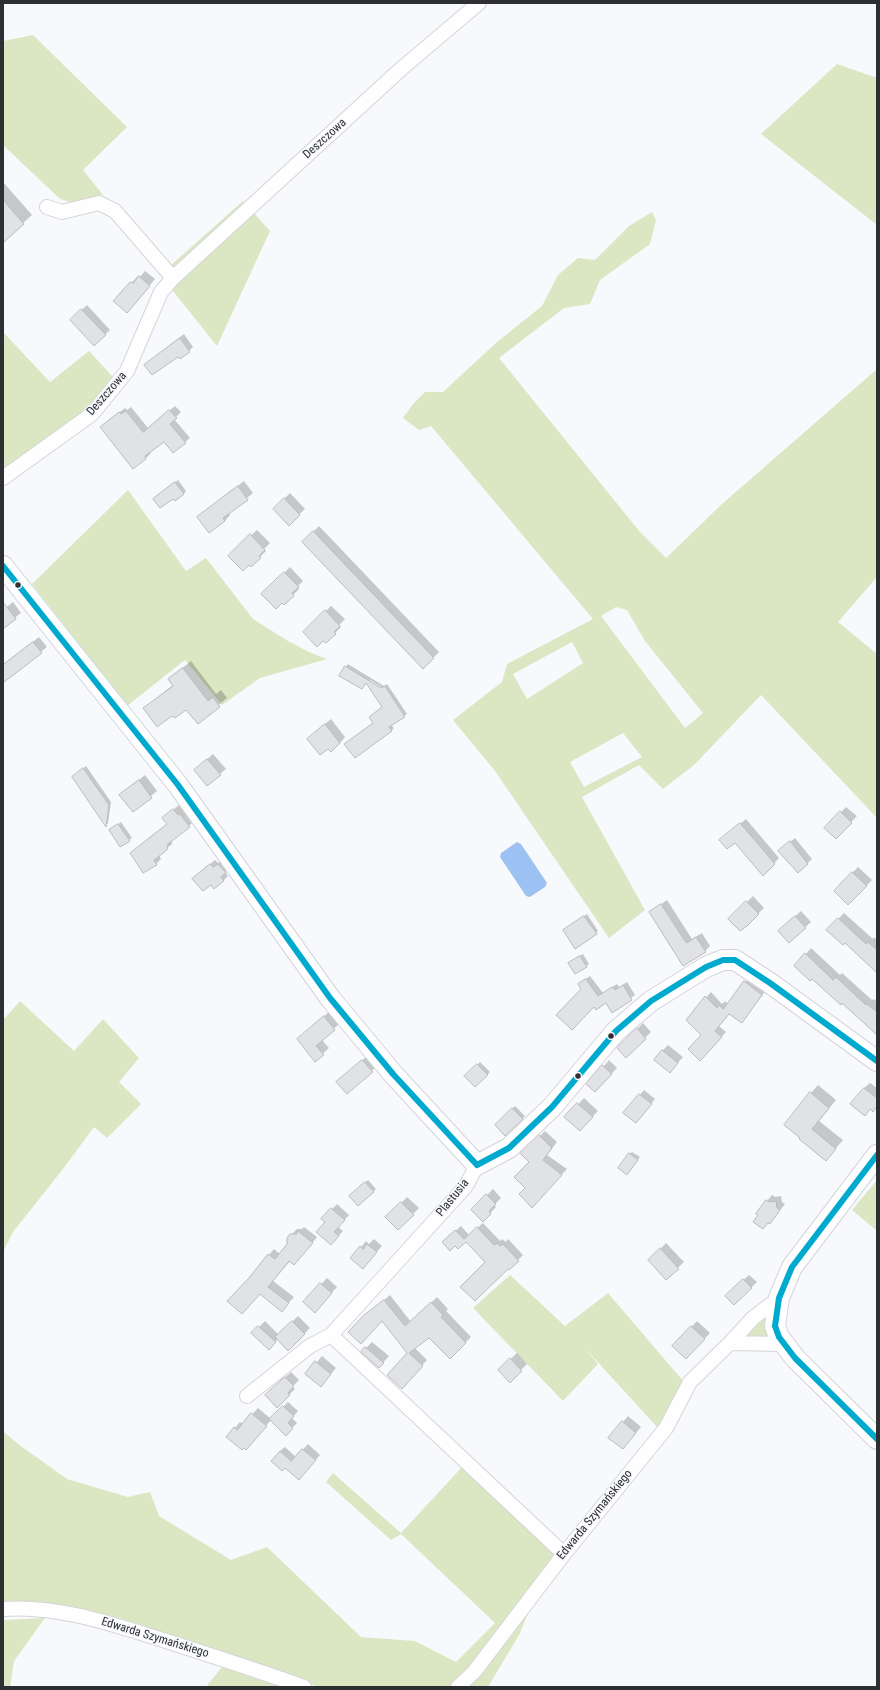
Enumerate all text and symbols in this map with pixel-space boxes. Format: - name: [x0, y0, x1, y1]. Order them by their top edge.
- street label: Deszczowa: [300, 116, 350, 162]
- street label: Deszczowa: [84, 369, 130, 419]
- unlabelled marker: [13, 580, 23, 590]
- unlabelled marker: [606, 1031, 616, 1041]
- unlabelled marker: [573, 1071, 583, 1081]
- street label: Plastusia: [434, 1176, 472, 1220]
- street label: Edwarda Szymańskiego: [554, 1467, 636, 1563]
- street label: Edwarda Szymańskiego: [100, 1615, 210, 1661]

